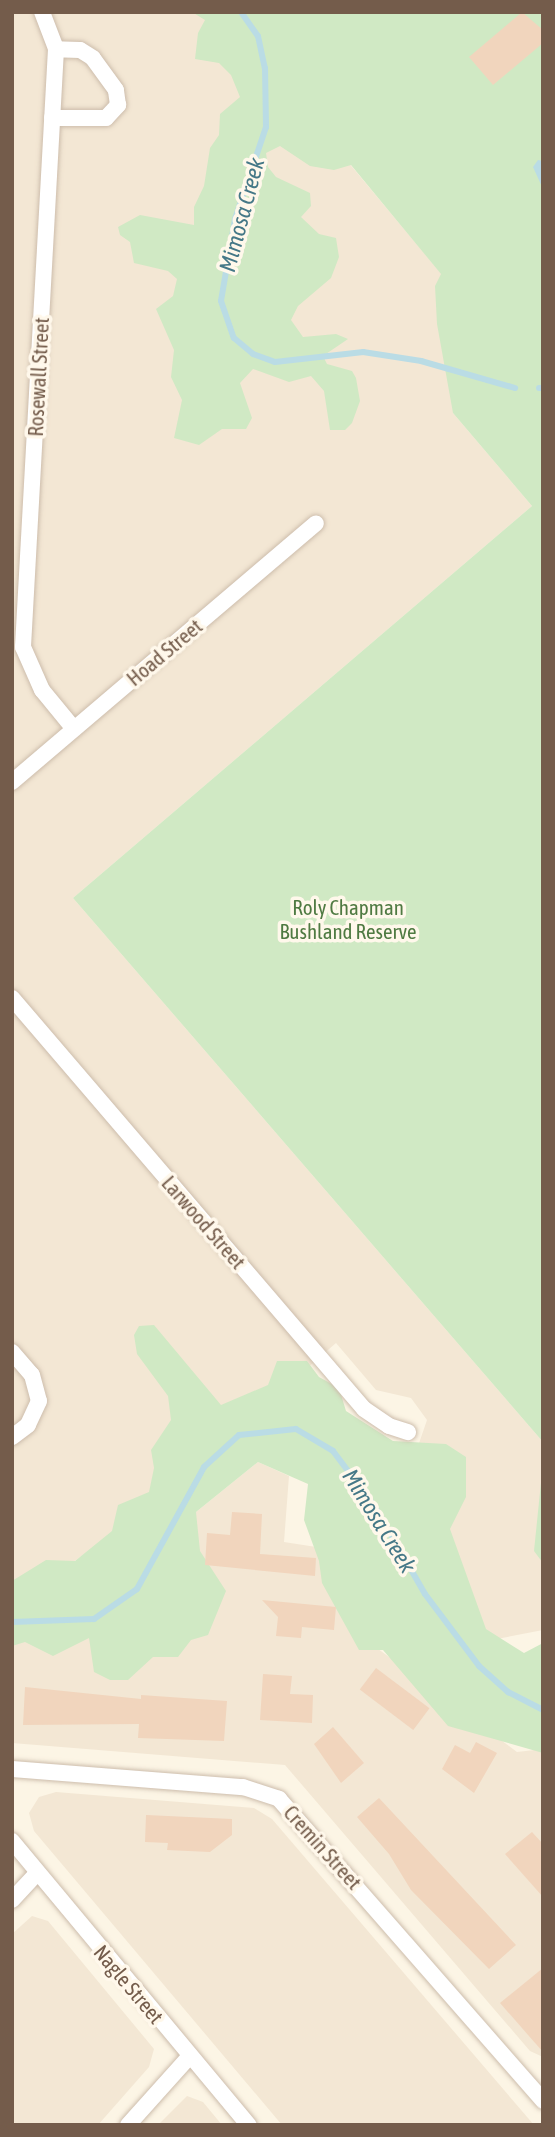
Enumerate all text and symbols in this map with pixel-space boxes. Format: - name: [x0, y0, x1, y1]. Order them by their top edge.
- water label: Mimosa Creek: [214, 155, 270, 275]
- street label: Rosewall Street: [22, 317, 54, 437]
- street label: Hoad Street: [121, 613, 207, 691]
- park label: Roly Chapman Bushland Reserve: [279, 894, 417, 944]
- street label: Larwood Street: [157, 1170, 251, 1274]
- water label: Mimosa Creek: [336, 1464, 422, 1578]
- street label: Cremin Street: [279, 1800, 367, 1894]
- street label: Nagle Street: [89, 1940, 169, 2028]

